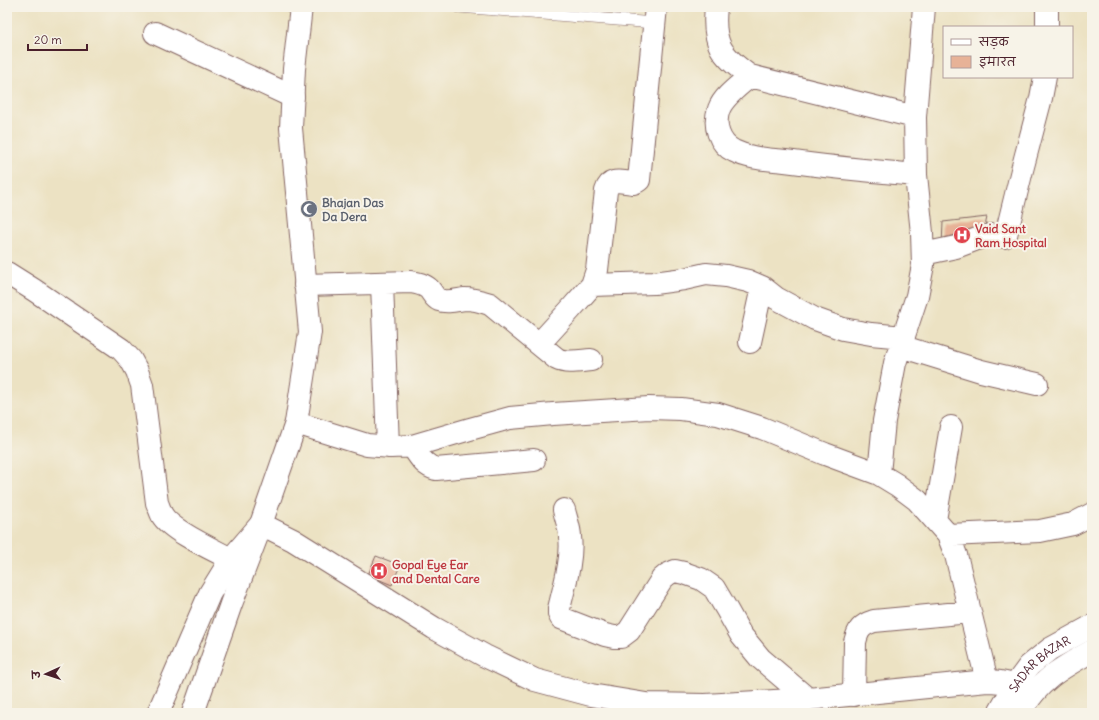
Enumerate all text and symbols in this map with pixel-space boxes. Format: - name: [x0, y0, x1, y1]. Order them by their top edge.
- scale bar: [28, 26, 87, 52]
- legend: [943, 26, 1073, 78]
- text: 20 m: [34, 32, 62, 47]
- text: सड़क: [978, 34, 1010, 50]
- text: इमारत: [979, 54, 1017, 69]
- place label: Bhajan Das Da Dera: [322, 195, 384, 224]
- mosque icon: Bhajan Das Da Dera: [299, 199, 319, 219]
- place label: Vaid Sant Ram Hospital: [975, 221, 1047, 251]
- hospital icon: Vaid Sant Ram Hospital: [952, 225, 972, 245]
- place label: Gopal Eye Ear and Dental Care: [392, 557, 480, 586]
- hospital icon: Gopal Eye Ear and Dental Care: [369, 561, 389, 581]
- street label: SADAR BAZAR: [1005, 632, 1073, 695]
- north arrow: [26, 654, 66, 694]
- text: उ: [29, 669, 43, 680]

